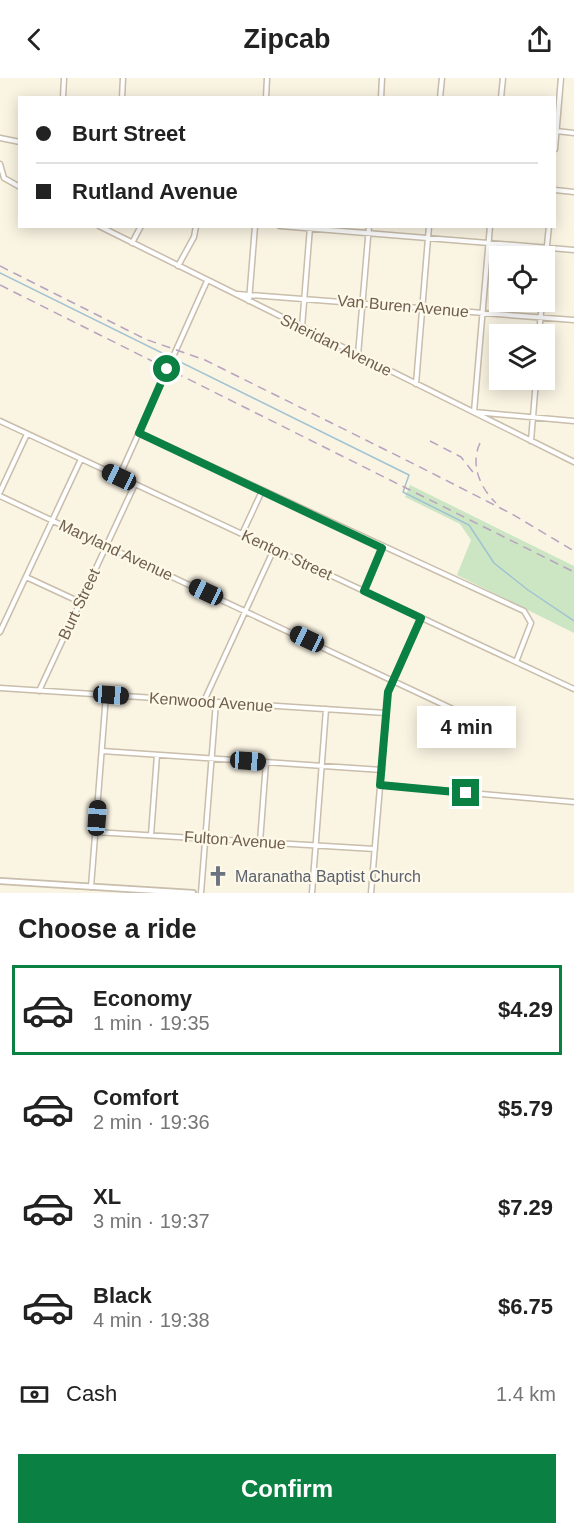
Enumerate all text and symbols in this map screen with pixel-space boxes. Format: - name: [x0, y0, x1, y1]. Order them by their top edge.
- icon: back: [18, 23, 51, 56]
- icon: share: [523, 23, 556, 56]
- text: Zipcab: [243, 24, 331, 54]
- text: Burt Street: [72, 121, 186, 146]
- text: Rutland Avenue: [72, 179, 238, 204]
- map controls: [489, 246, 555, 390]
- button: locate: [489, 246, 555, 312]
- street label: Van Buren Avenue: [337, 292, 470, 320]
- street label: Sheridan Avenue: [278, 311, 394, 379]
- button: layers: [489, 324, 555, 390]
- route start: [153, 355, 180, 382]
- car: [99, 461, 139, 493]
- street label: Maryland Avenue: [57, 516, 176, 584]
- street label: Kenton Street: [239, 527, 335, 584]
- street label: Burt Street: [55, 565, 103, 642]
- car: [186, 576, 226, 608]
- car: [287, 623, 327, 655]
- car: [92, 685, 130, 705]
- street label: Kenwood Avenue: [148, 689, 274, 715]
- callout: 4 min: [416, 706, 516, 748]
- text: 4 min: [440, 716, 493, 738]
- car: [229, 751, 267, 771]
- route end: [452, 779, 479, 806]
- car: [87, 799, 107, 837]
- street label: Fulton Avenue: [184, 828, 287, 852]
- church icon: Maranatha Baptist Church: [206, 864, 230, 888]
- place label: Maranatha Baptist Church: [235, 868, 421, 885]
- text: Choose a ride: [18, 914, 197, 944]
- icon: car: [21, 983, 75, 1037]
- text: Economy: [93, 986, 192, 1011]
- text: $4.29: [498, 997, 553, 1022]
- text: 1 min · 19:35: [93, 1012, 210, 1034]
- icon: car: [21, 1082, 75, 1136]
- text: Comfort: [93, 1085, 179, 1110]
- text: $5.79: [498, 1096, 553, 1121]
- text: 2 min · 19:36: [93, 1111, 210, 1133]
- icon: car: [21, 1181, 75, 1235]
- text: XL: [93, 1184, 121, 1209]
- text: $7.29: [498, 1195, 553, 1220]
- text: 3 min · 19:37: [93, 1210, 210, 1232]
- icon: car: [21, 1280, 75, 1334]
- text: Black: [93, 1283, 152, 1308]
- text: $6.75: [498, 1294, 553, 1319]
- text: 4 min · 19:38: [93, 1309, 210, 1331]
- icon: cash: [18, 1378, 51, 1411]
- text: Cash: [66, 1381, 117, 1406]
- text: 1.4 km: [496, 1383, 556, 1405]
- button: Confirm: [18, 1454, 556, 1523]

